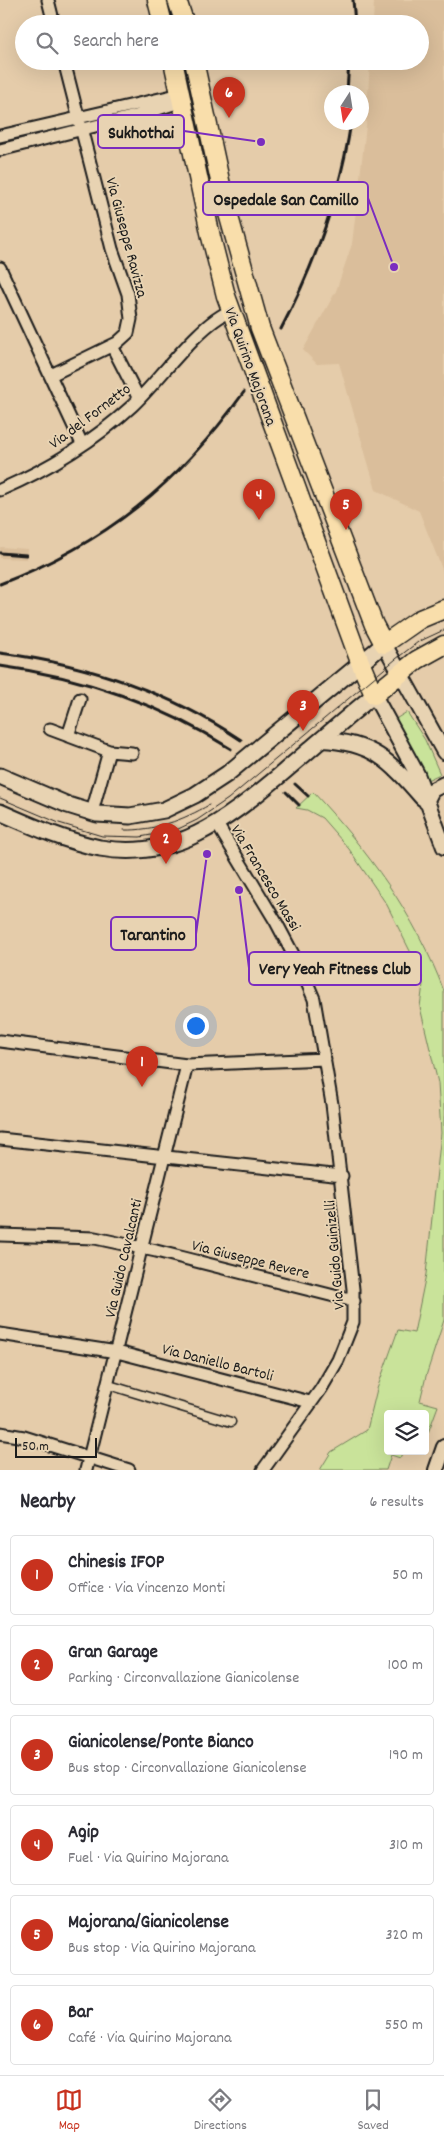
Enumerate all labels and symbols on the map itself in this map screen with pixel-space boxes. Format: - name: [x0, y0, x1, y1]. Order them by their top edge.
- pin: 6: [213, 77, 245, 118]
- north arrow: [324, 85, 369, 130]
- callout: Sukhothai: [98, 115, 184, 148]
- text: Sukhothai: [108, 122, 175, 147]
- street label: Via Giuseppe Ravizza: [98, 175, 153, 301]
- callout: Ospedale San Camillo: [203, 182, 368, 215]
- text: Ospedale San Camillo: [213, 189, 359, 214]
- street label: Via Quirino Majorana: [218, 304, 282, 430]
- street label: Via del Fornetto: [45, 379, 136, 455]
- pin: 4: [243, 479, 275, 520]
- pin: 5: [330, 489, 362, 530]
- pin: 3: [287, 690, 319, 731]
- street label: Via Francesco Massi: [224, 821, 306, 936]
- pin: 2: [150, 823, 182, 864]
- callout: Tarantino: [111, 917, 196, 950]
- text: Tarantino: [120, 924, 186, 949]
- callout: Very Yeah Fitness Club: [249, 952, 421, 985]
- text: Very Yeah Fitness Club: [259, 958, 411, 983]
- your location: [183, 1013, 209, 1039]
- pin: 1: [126, 1046, 158, 1087]
- street label: Via Guido Cavalcanti: [100, 1197, 149, 1320]
- street label: Via Guido Guinizelli: [319, 1199, 352, 1311]
- street label: Via Giuseppe Revere: [189, 1235, 312, 1286]
- street label: Via Daniello Bartoli: [159, 1338, 276, 1388]
- scale bar: [15, 1435, 98, 1458]

